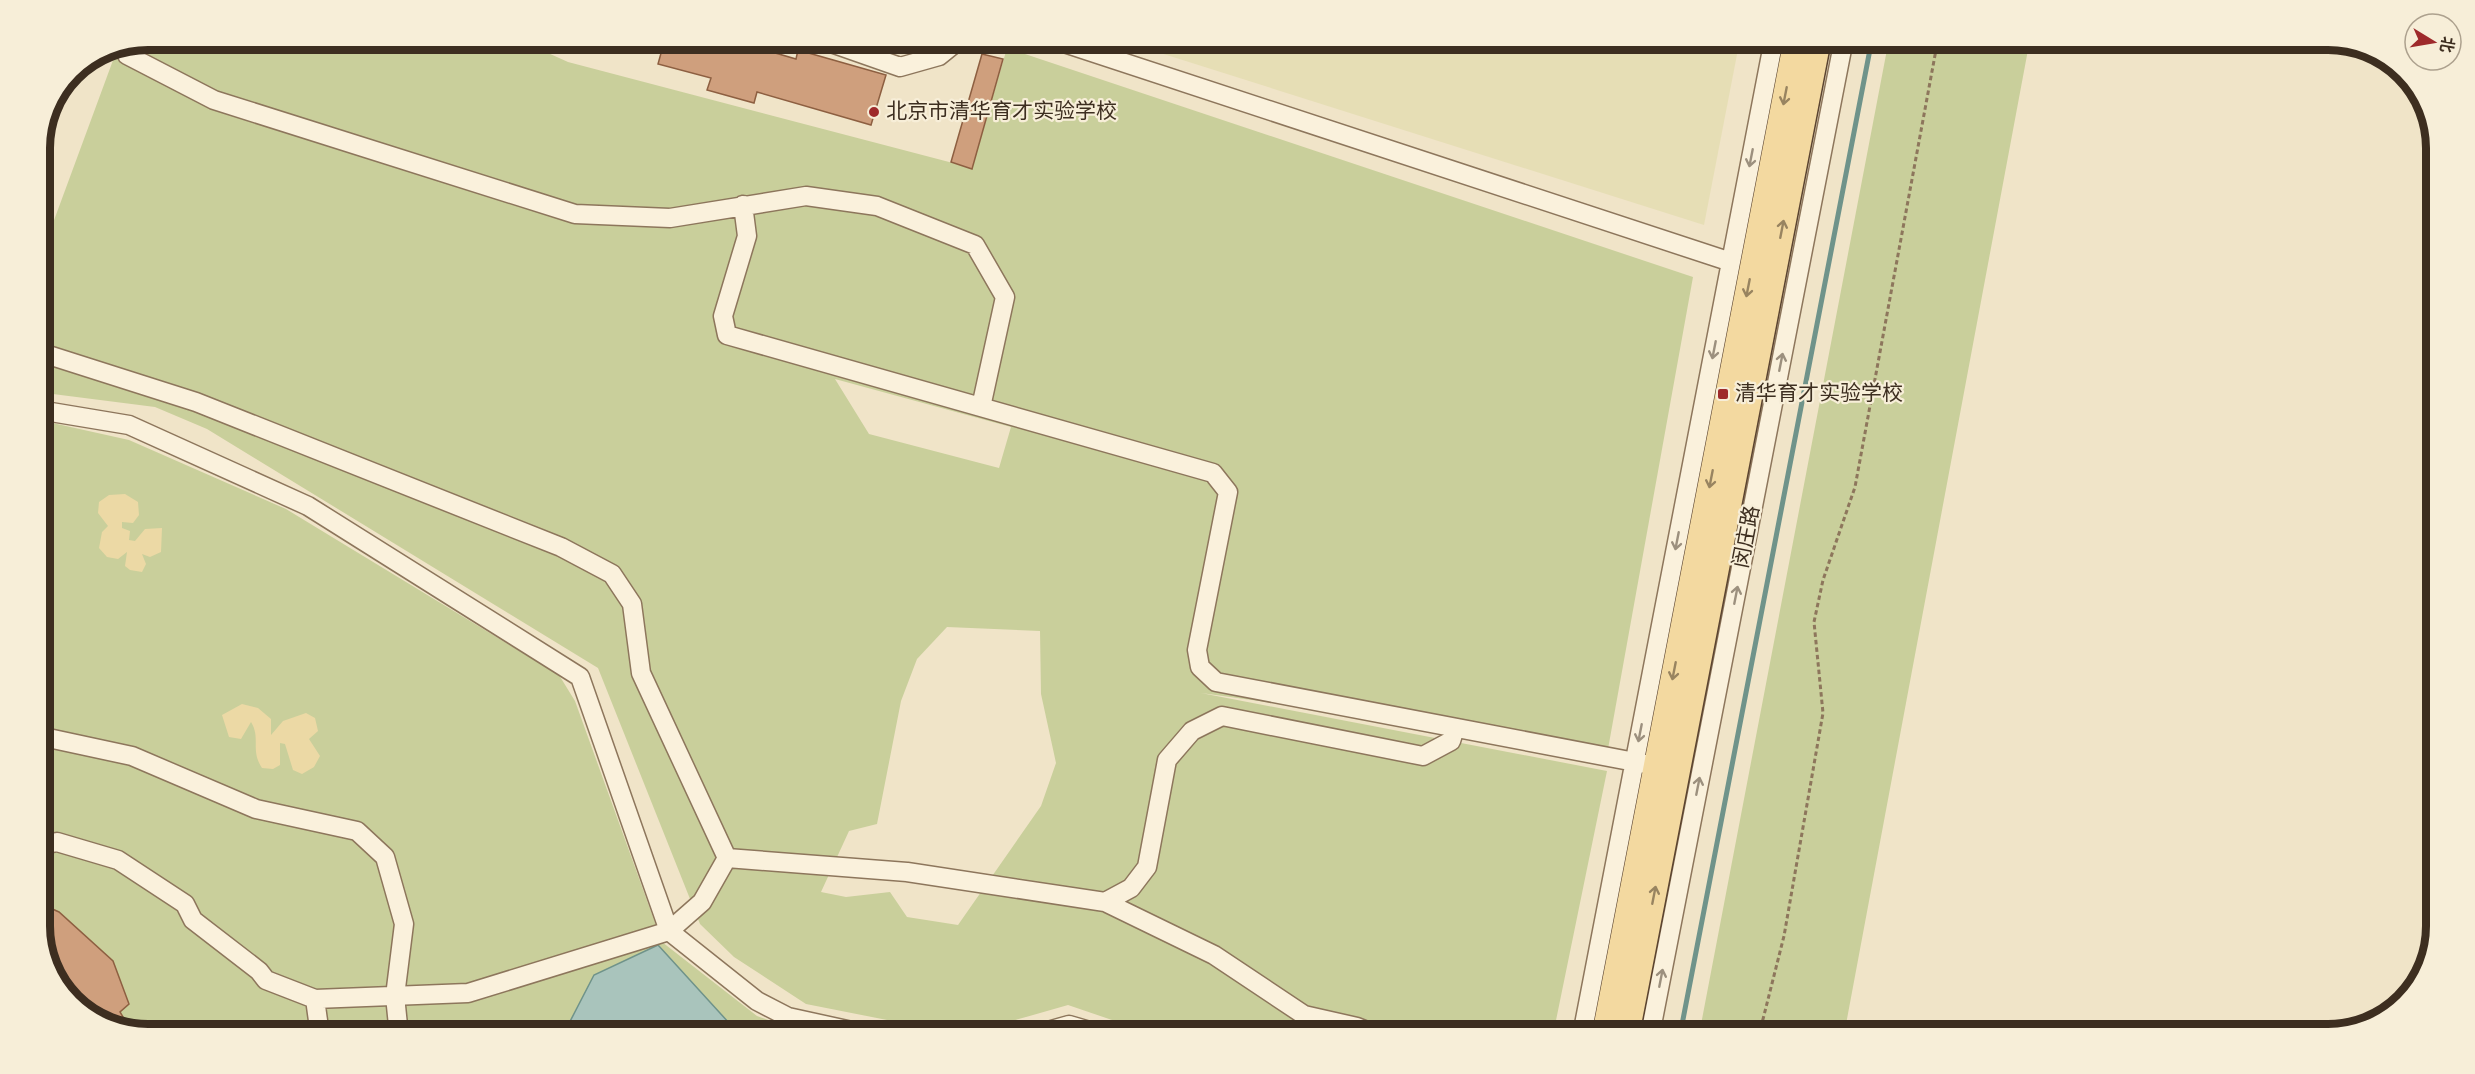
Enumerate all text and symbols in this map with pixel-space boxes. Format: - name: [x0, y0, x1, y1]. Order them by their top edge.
- north arrow: [2403, 12, 2463, 72]
- text: 北: [2433, 35, 2460, 55]
- one-way arrow: [1779, 86, 1790, 106]
- place label: 北京市清华育才实验学校: [886, 96, 1117, 128]
- marker: 北京市清华育才实验学校: [867, 105, 881, 119]
- one-way arrow: [1745, 148, 1756, 168]
- one-way arrow: [1777, 220, 1788, 240]
- one-way arrow: [1742, 278, 1753, 297]
- one-way arrow: [1708, 339, 1719, 359]
- one-way arrow: [1776, 353, 1787, 372]
- place label: 清华育才实验学校: [1735, 378, 1903, 410]
- marker: 清华育才实验学校: [1716, 387, 1730, 401]
- one-way arrow: [1705, 469, 1716, 489]
- street label: 闵庄路: [1725, 503, 1769, 571]
- one-way arrow: [1671, 531, 1682, 551]
- one-way arrow: [1731, 585, 1742, 605]
- one-way arrow: [1668, 660, 1679, 680]
- one-way arrow: [1634, 722, 1645, 742]
- one-way arrow: [1693, 777, 1704, 796]
- one-way arrow: [1649, 886, 1660, 905]
- one-way arrow: [1656, 968, 1667, 988]

